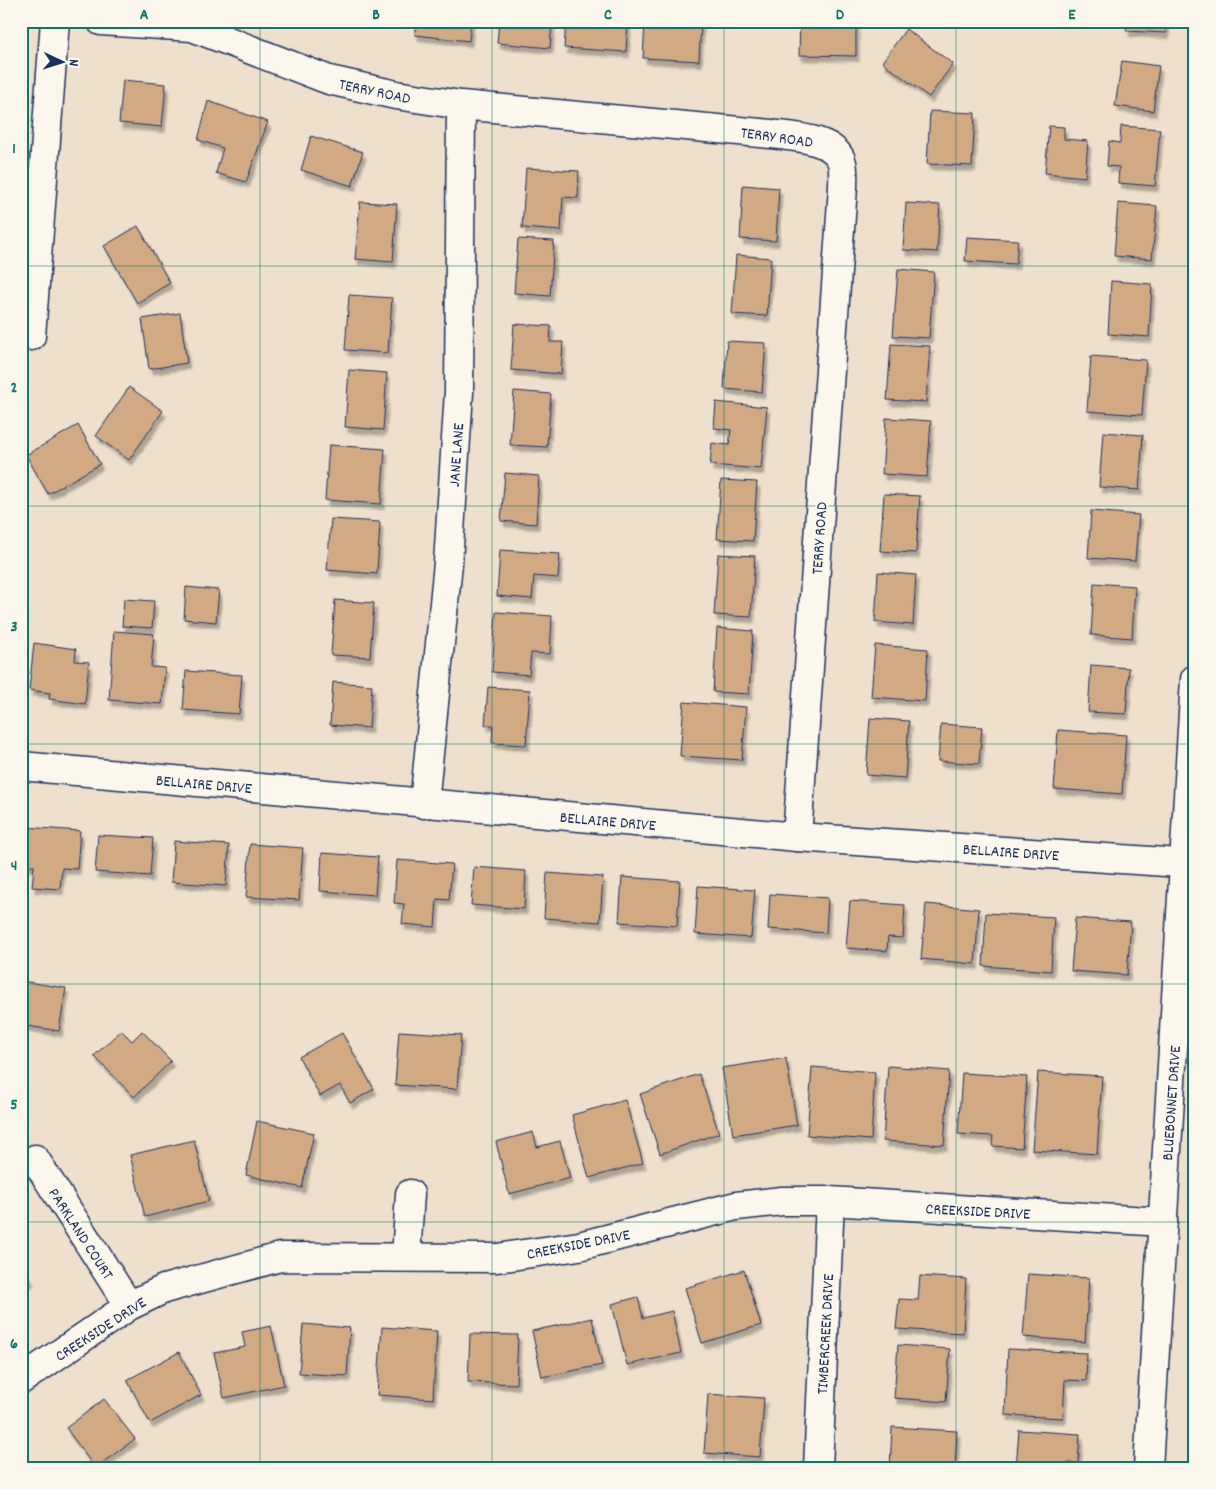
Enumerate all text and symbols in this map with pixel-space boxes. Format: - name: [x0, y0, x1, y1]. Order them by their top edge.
- text: A: [140, 4, 149, 27]
- text: B: [372, 4, 380, 27]
- text: C: [604, 4, 612, 27]
- text: D: [836, 4, 845, 27]
- text: E: [1068, 4, 1076, 27]
- north arrow: [38, 38, 88, 88]
- text: N: [63, 59, 83, 67]
- street label: TERRY ROAD: [337, 74, 412, 111]
- street label: TERRY ROAD: [739, 122, 814, 155]
- text: 1: [12, 138, 16, 161]
- text: 2: [11, 377, 18, 400]
- street label: JANE LANE: [444, 422, 471, 488]
- street label: TERRY ROAD: [806, 501, 835, 575]
- text: 3: [10, 616, 18, 639]
- street label: BELLAIRE DRIVE: [155, 770, 253, 801]
- street label: BELLAIRE DRIVE: [559, 807, 657, 838]
- street label: BELLAIRE DRIVE: [962, 839, 1060, 868]
- text: 4: [11, 855, 17, 878]
- street label: BLUEBONNET DRIVE: [1157, 1044, 1188, 1161]
- text: 5: [10, 1094, 18, 1117]
- street label: PARKLAND COURT: [42, 1184, 119, 1285]
- street label: CREEKSIDE DRIVE: [925, 1198, 1032, 1227]
- street label: CREEKSIDE DRIVE: [525, 1224, 633, 1267]
- street label: TIMBERCREEK DRIVE: [812, 1273, 841, 1395]
- street label: CREEKSIDE DRIVE: [51, 1292, 152, 1368]
- text: 6: [10, 1333, 18, 1356]

